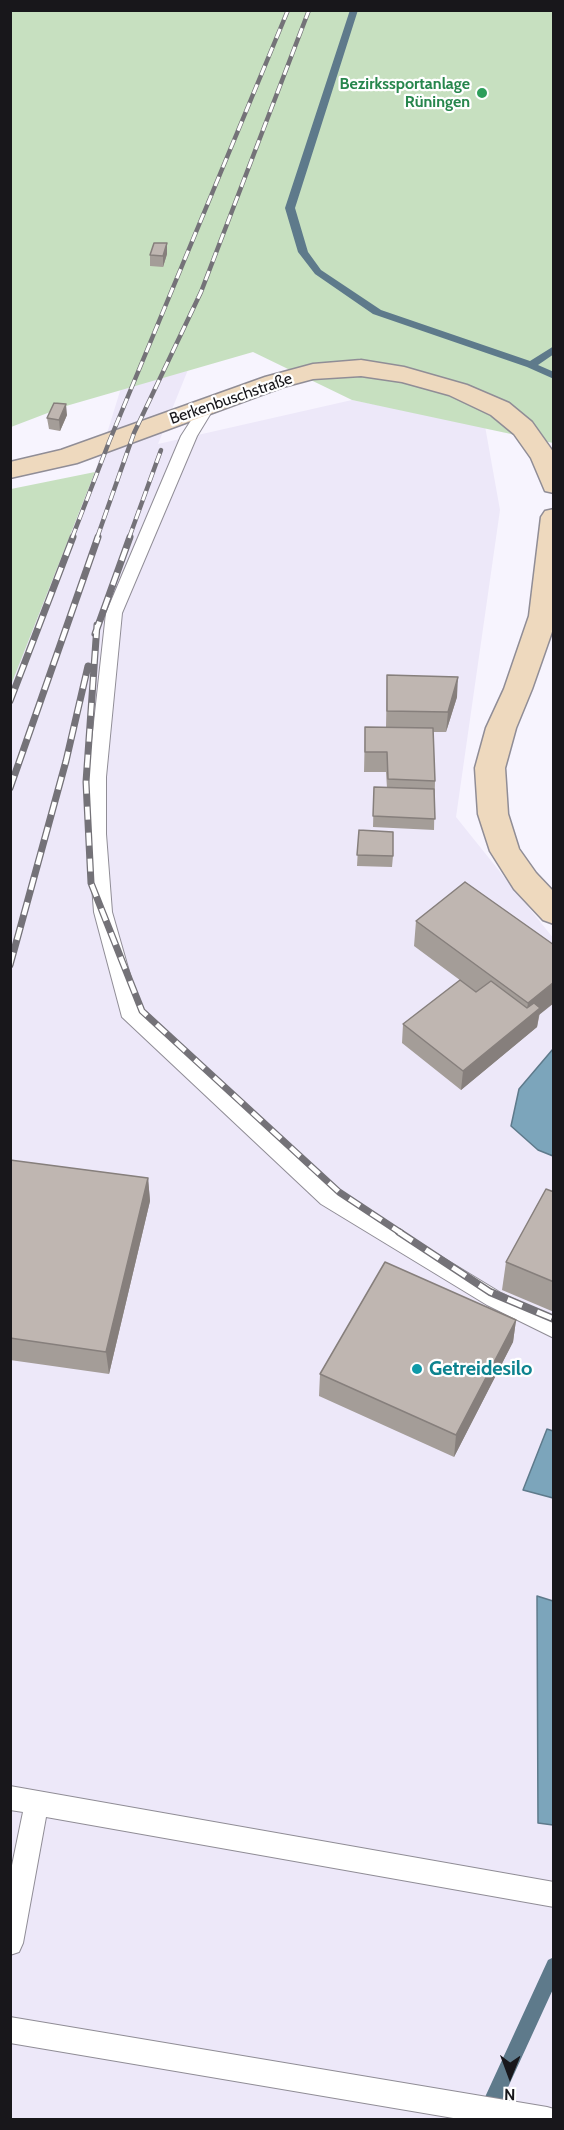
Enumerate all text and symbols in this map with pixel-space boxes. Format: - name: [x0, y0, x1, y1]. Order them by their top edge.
- place label: Bezirkssportanlage Rüningen: [340, 74, 470, 112]
- marker: Bezirkssportanlage Rüningen: [475, 86, 489, 100]
- street label: Berkenbuschstraße: [167, 369, 295, 429]
- place label: Getreidesilo: [429, 1357, 532, 1381]
- marker: Getreidesilo: [410, 1362, 424, 1376]
- north arrow: [480, 2046, 540, 2106]
- text: N: [504, 2085, 515, 2104]

